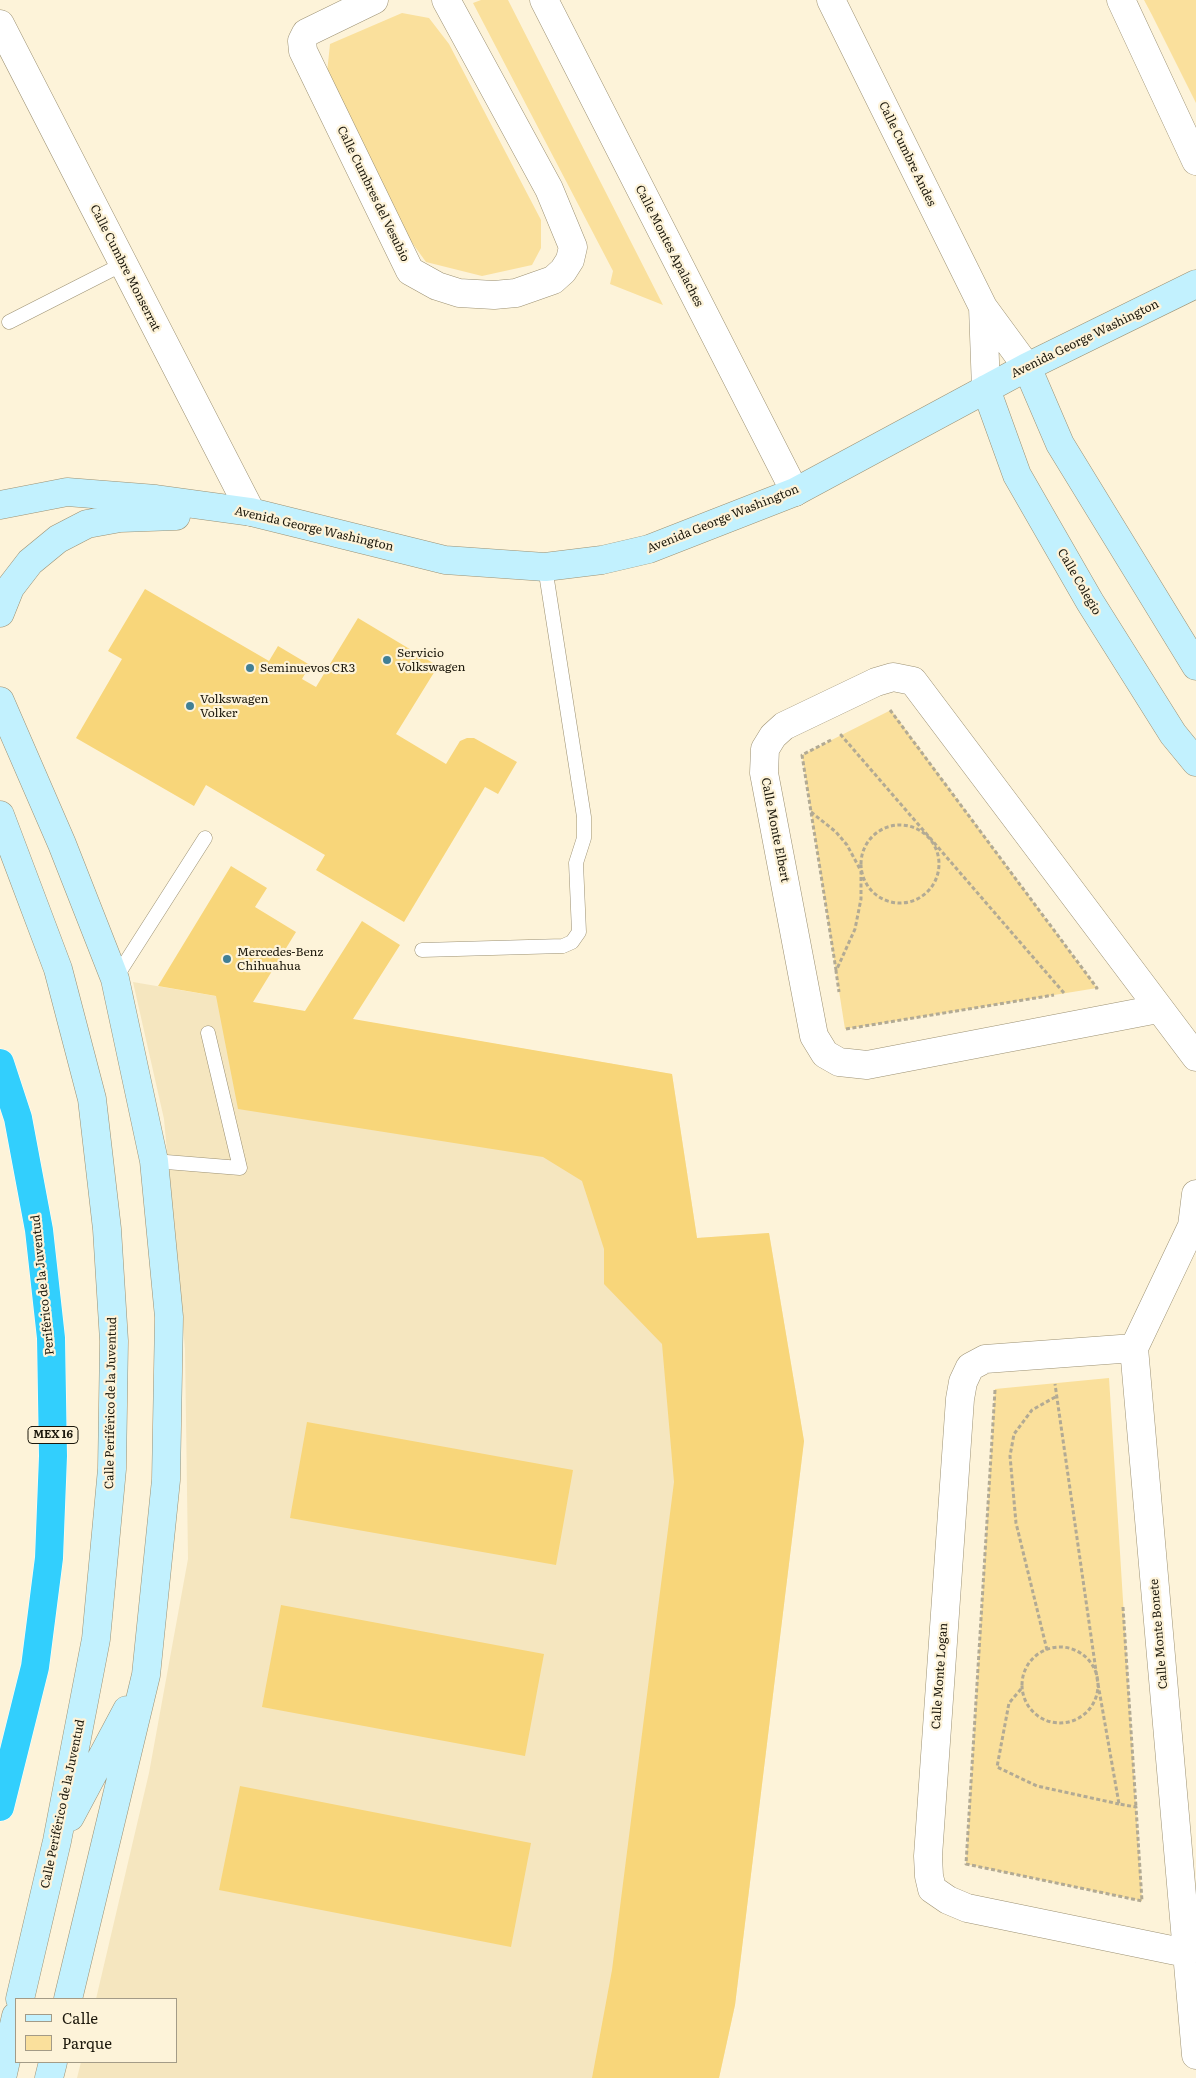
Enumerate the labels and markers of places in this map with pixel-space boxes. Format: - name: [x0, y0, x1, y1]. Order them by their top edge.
- place label: Servicio Volkswagen: [397, 646, 465, 674]
- marker: Servicio Volkswagen: [381, 654, 393, 666]
- place label: Seminuevos CR3: [260, 661, 355, 675]
- marker: Seminuevos CR3: [244, 662, 256, 674]
- place label: Volkswagen Volker: [200, 692, 268, 720]
- marker: Volkswagen Volker: [184, 700, 196, 712]
- place label: Mercedes-Benz Chihuahua: [237, 945, 323, 973]
- marker: Mercedes-Benz Chihuahua: [221, 953, 233, 965]

